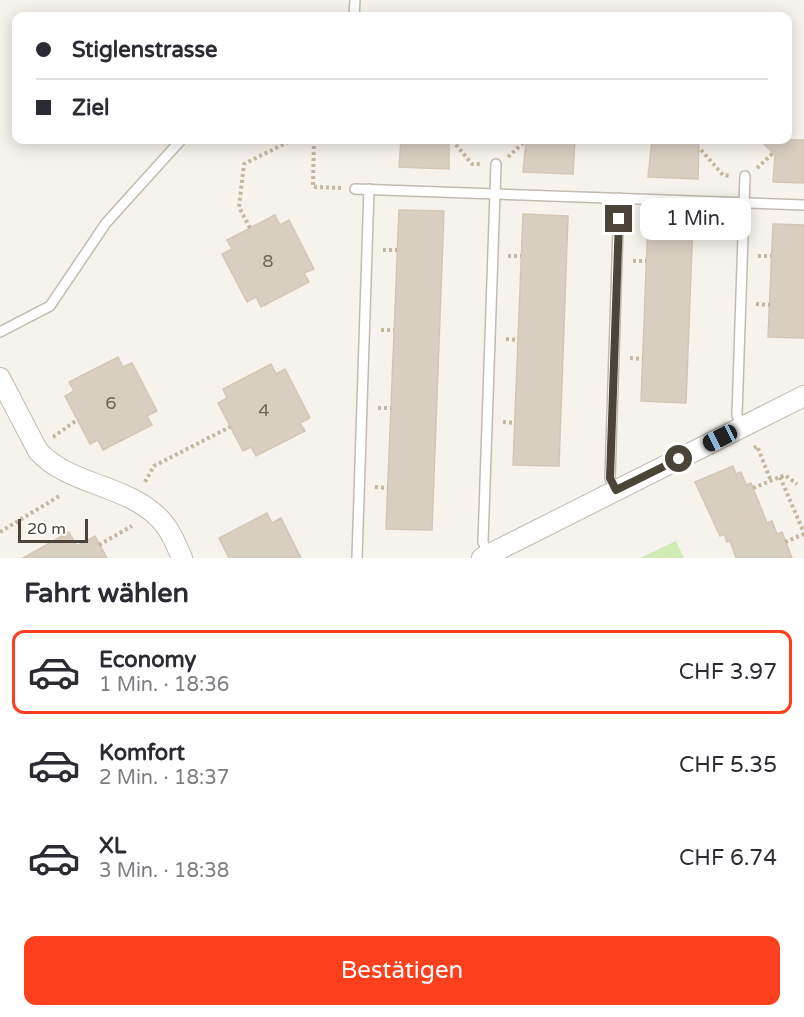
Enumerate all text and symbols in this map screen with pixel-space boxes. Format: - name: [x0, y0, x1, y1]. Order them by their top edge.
- text: Stiglenstrasse: [72, 37, 217, 63]
- text: Ziel: [72, 95, 109, 121]
- callout: 1 Min.: [640, 198, 751, 240]
- route end: [605, 205, 632, 232]
- text: 1 Min.: [666, 207, 725, 231]
- house number: 8: [262, 250, 274, 272]
- house number: 6: [105, 392, 117, 414]
- house number: 4: [258, 399, 270, 421]
- car: [700, 422, 740, 454]
- route start: [665, 445, 692, 472]
- scale bar: [18, 516, 88, 544]
- text: 20 m: [27, 519, 66, 539]
- text: Fahrt wählen: [24, 577, 189, 610]
- icon: car: [27, 645, 81, 699]
- text: Economy: [99, 647, 196, 673]
- text: CHF 3.97: [679, 659, 777, 685]
- text: 1 Min. · 18:36: [99, 673, 229, 697]
- icon: car: [27, 738, 81, 792]
- text: Komfort: [99, 740, 185, 766]
- text: CHF 5.35: [679, 752, 777, 778]
- text: 2 Min. · 18:37: [99, 766, 229, 790]
- icon: car: [27, 831, 81, 885]
- text: XL: [99, 833, 126, 859]
- text: CHF 6.74: [679, 845, 777, 871]
- text: 3 Min. · 18:38: [99, 859, 229, 883]
- button: Bestätigen: [24, 936, 780, 1005]

